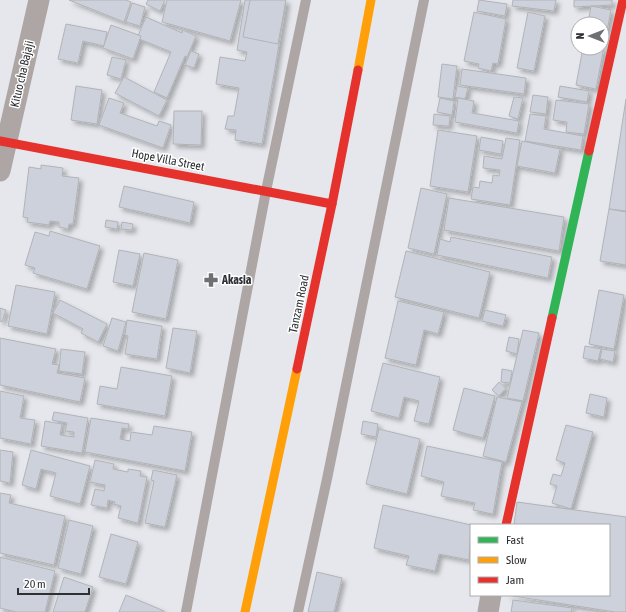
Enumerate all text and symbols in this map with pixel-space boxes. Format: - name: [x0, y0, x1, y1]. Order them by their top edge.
- north arrow: [570, 16, 610, 56]
- text: N: [574, 33, 586, 39]
- street label: Kituo cha Bajaji: [8, 39, 36, 109]
- street label: Hope Villa Street: [130, 146, 206, 174]
- pharmacy icon: Akasia: [203, 272, 219, 288]
- place label: Akasia: [221, 273, 252, 287]
- street label: Tanzam Road: [286, 274, 312, 334]
- legend: [470, 524, 610, 596]
- text: Fast: [506, 533, 524, 547]
- text: Slow: [506, 553, 527, 567]
- scale bar: [18, 570, 89, 596]
- text: Jam: [506, 573, 524, 587]
- text: 20 m: [24, 577, 46, 591]

